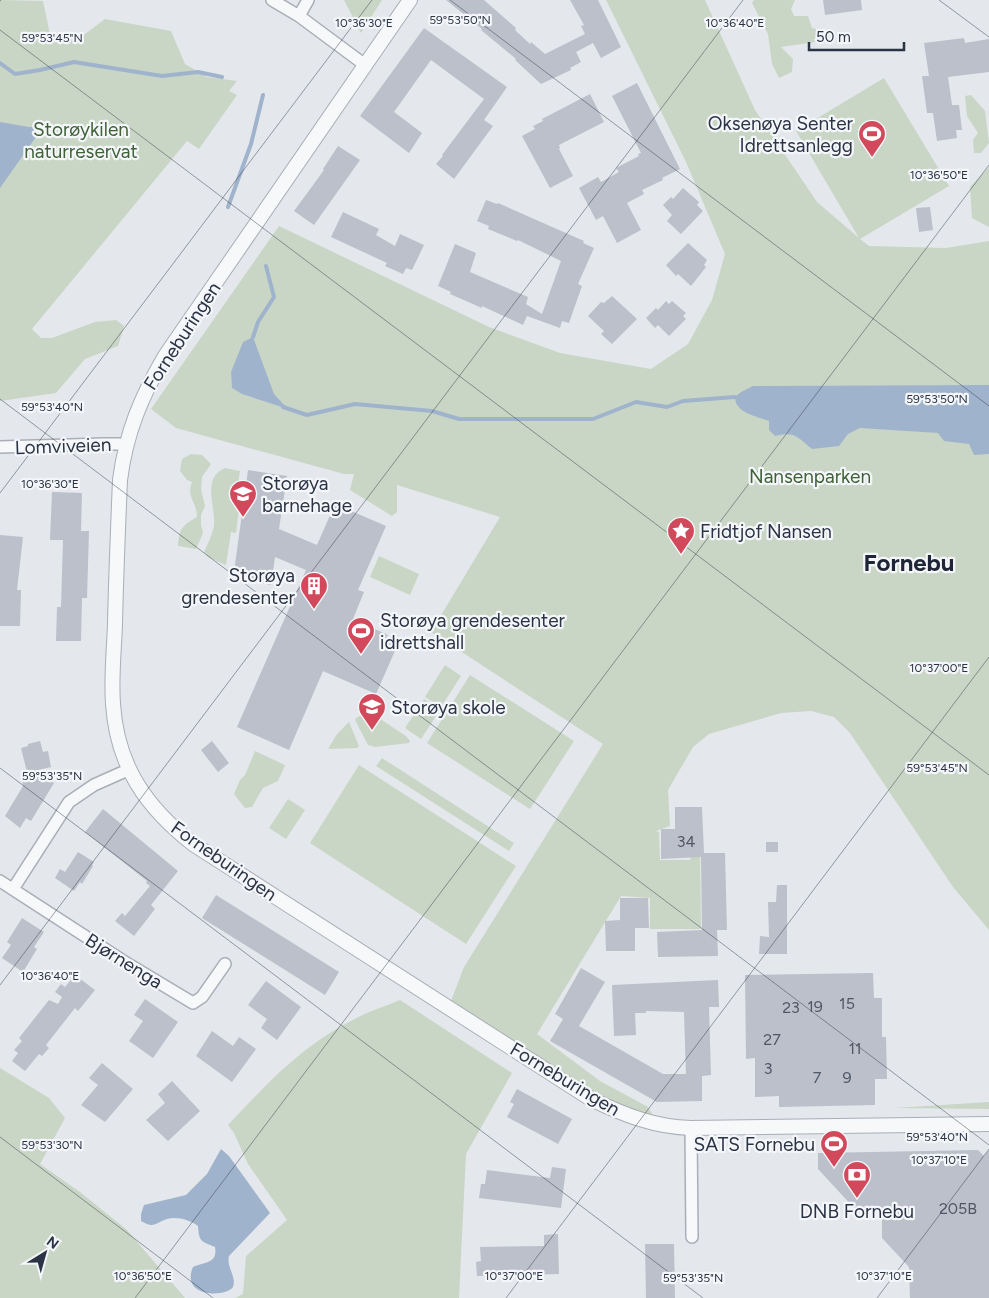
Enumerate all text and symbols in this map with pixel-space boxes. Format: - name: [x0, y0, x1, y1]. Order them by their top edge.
- text: 59°53'50"N: [429, 13, 491, 27]
- text: 10°36'30"E: [335, 16, 393, 30]
- text: 10°36'40"E: [706, 16, 764, 30]
- scale bar: [809, 20, 904, 52]
- text: 50 m: [816, 28, 851, 46]
- text: 59°53'45"N: [21, 31, 83, 45]
- place label: Oksenøya Senter Idrettsanlegg: [708, 112, 854, 157]
- park label: Storøykilen naturreservat: [24, 118, 138, 163]
- sports icon: Oksenøya Senter Idrettsanlegg: [857, 119, 887, 158]
- text: 10°36'50"E: [910, 168, 968, 182]
- street label: Forneburingen: [139, 278, 225, 394]
- text: 59°53'50"N: [906, 392, 968, 406]
- text: 59°53'40"N: [21, 400, 83, 414]
- street label: Lomviveien: [14, 433, 112, 459]
- park label: Nansenparken: [749, 465, 871, 488]
- place label: Storøya barnehage: [262, 472, 352, 517]
- text: 10°36'30"E: [21, 477, 79, 491]
- school or university icon: Storøya barnehage: [228, 479, 258, 518]
- place icon: Fridtjof Nansen: [666, 516, 696, 555]
- place label: Fridtjof Nansen: [700, 520, 832, 543]
- district label: Fornebu: [863, 548, 955, 577]
- place label: Storøya grendesenter: [181, 564, 296, 609]
- building icon: Storøya grendesenter: [299, 571, 329, 610]
- place label: Storøya grendesenter idrettshall: [380, 609, 566, 654]
- sports icon: Storøya grendesenter idrettshall: [346, 616, 376, 655]
- text: 10°37'00"E: [910, 661, 968, 675]
- school or university icon: Storøya skole: [357, 692, 387, 731]
- place label: Storøya skole: [391, 696, 506, 719]
- text: 59°53'45"N: [906, 761, 968, 775]
- text: 59°53'35"N: [22, 769, 82, 783]
- street label: Forneburingen: [167, 816, 281, 906]
- house number: 34: [677, 832, 695, 851]
- street label: Bjørnenga: [81, 928, 167, 994]
- text: 10°36'40"E: [21, 969, 79, 983]
- house number: 15: [839, 994, 855, 1013]
- house number: 19: [807, 997, 823, 1016]
- house number: 23: [782, 998, 800, 1017]
- house number: 27: [763, 1030, 781, 1049]
- street label: Forneburingen: [506, 1037, 624, 1121]
- house number: 11: [848, 1039, 862, 1058]
- house number: 3: [764, 1059, 772, 1078]
- house number: 7: [813, 1068, 822, 1087]
- house number: 9: [842, 1068, 852, 1087]
- sports icon: SATS Fornebu: [819, 1129, 849, 1168]
- text: 59°53'40"N: [906, 1130, 968, 1144]
- place label: SATS Fornebu: [694, 1133, 815, 1156]
- text: 59°53'30"N: [21, 1138, 83, 1152]
- text: 10°37'10"E: [911, 1153, 967, 1167]
- bank icon: DNB Fornebu: [842, 1160, 872, 1199]
- house number: 205B: [939, 1199, 977, 1218]
- place label: DNB Fornebu: [800, 1200, 914, 1223]
- north arrow: [20, 1228, 70, 1278]
- text: N: [43, 1233, 62, 1253]
- text: 10°36'50"E: [114, 1269, 172, 1283]
- text: 10°37'00"E: [485, 1269, 543, 1283]
- text: 10°37'10"E: [856, 1269, 912, 1283]
- text: 59°53'35"N: [663, 1271, 723, 1285]

